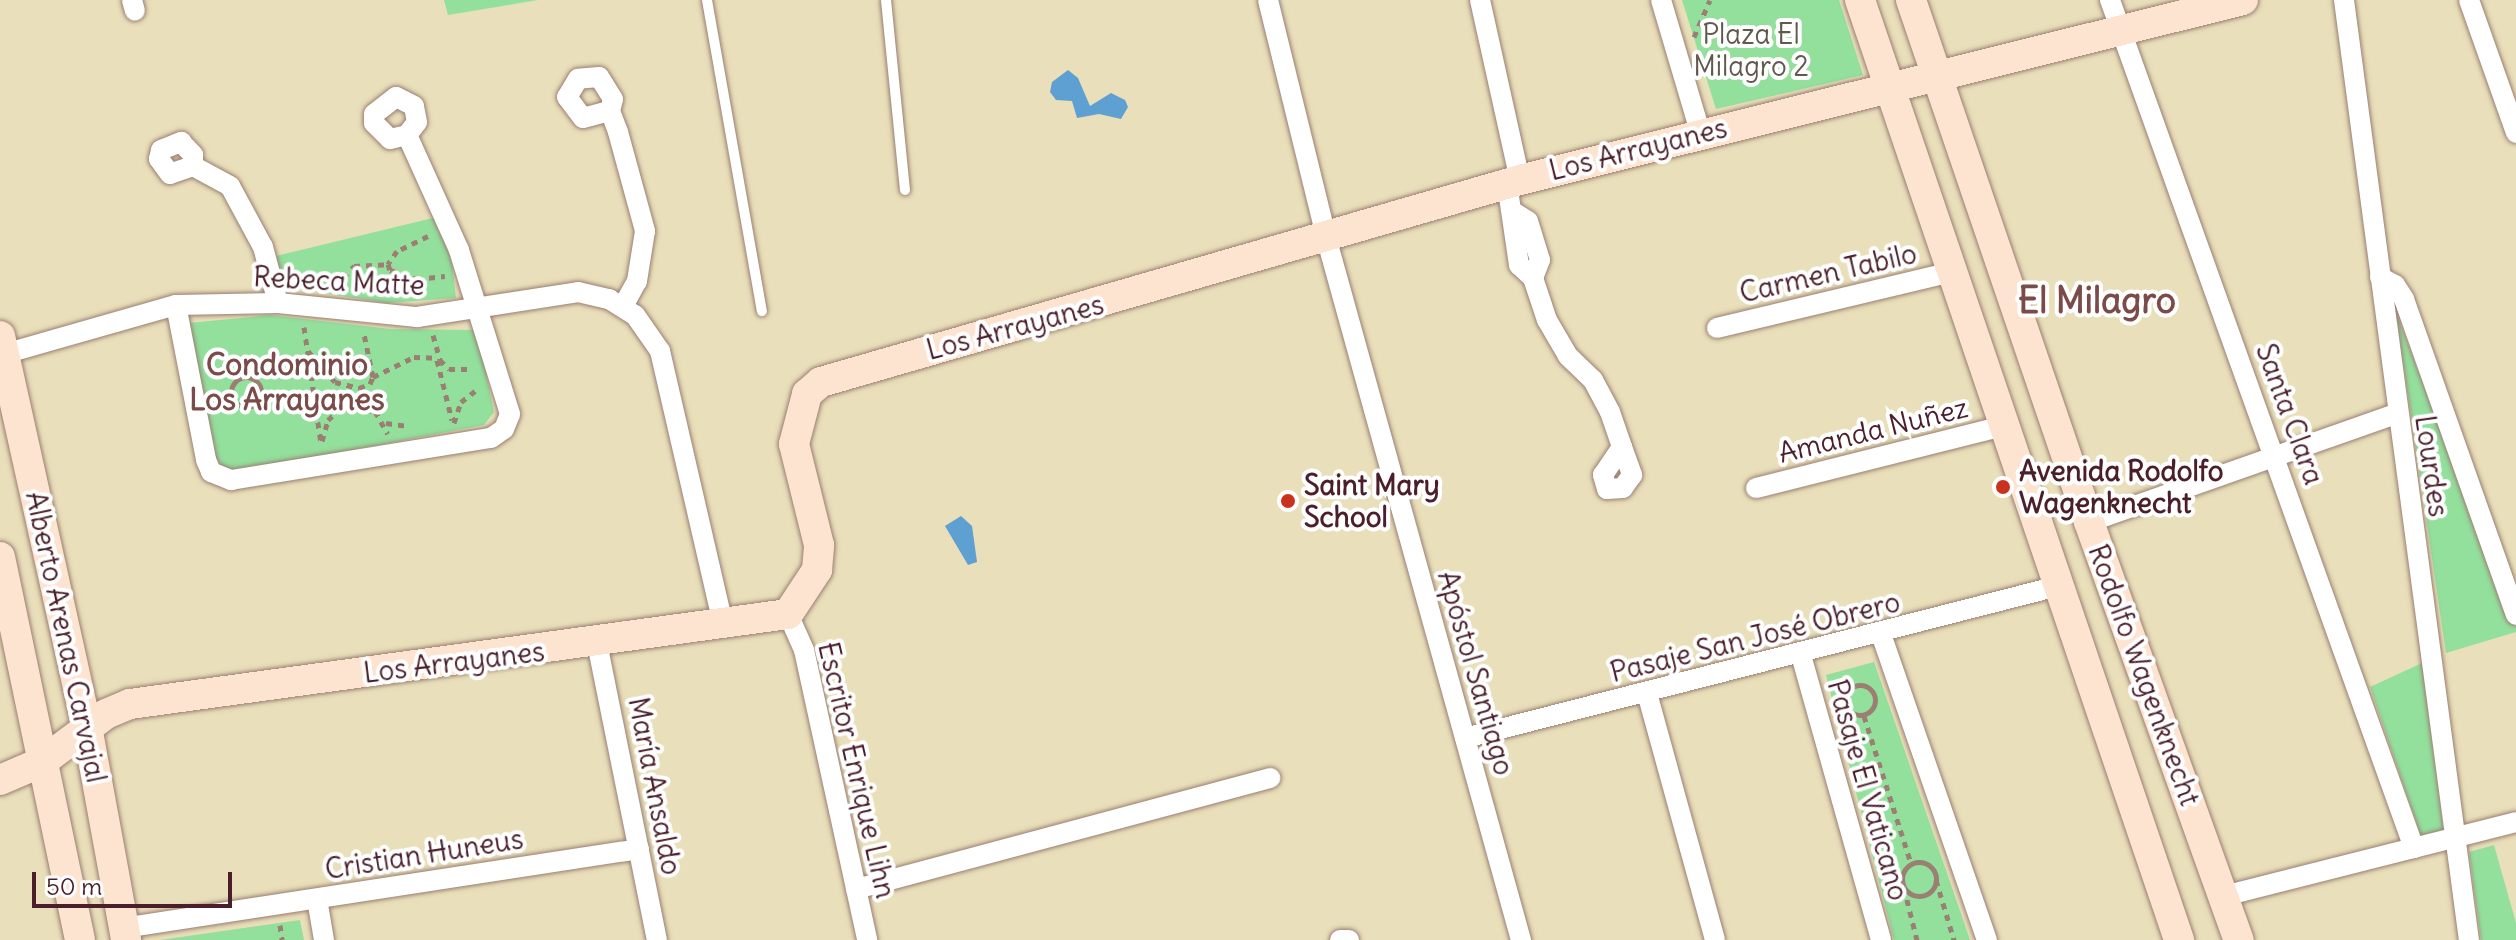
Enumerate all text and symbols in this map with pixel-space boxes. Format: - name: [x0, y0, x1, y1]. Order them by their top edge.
- park label: Plaza El Milagro 2: [1693, 17, 1809, 83]
- street label: Los Arrayanes: [1545, 111, 1731, 187]
- street label: Carmen Tabilo: [1736, 236, 1920, 310]
- street label: Rebeca Matte: [252, 260, 426, 302]
- district label: El Milagro: [2018, 279, 2176, 323]
- street label: Los Arrayanes: [923, 287, 1107, 367]
- street label: Santa Clara: [2249, 339, 2331, 489]
- district label: Condominio Los Arrayanes: [189, 346, 385, 416]
- street label: Amanda Nuñez: [1775, 390, 1971, 470]
- street label: Lourdes: [2408, 413, 2456, 519]
- place label: Avenida Rodolfo Wagenknecht: [2019, 454, 2223, 520]
- place label: Saint Mary School: [1304, 468, 1440, 534]
- marker: Avenida Rodolfo Wagenknecht: [1994, 478, 2012, 496]
- street label: Alberto Arenas Carvajal: [19, 488, 113, 786]
- marker: Saint Mary School: [1279, 492, 1297, 510]
- street label: Rodolfo Wagenknecht: [2081, 540, 2207, 810]
- street label: Apóstol Santiago: [1431, 567, 1521, 779]
- street label: Pasaje San José Obrero: [1607, 585, 1903, 689]
- street label: Los Arrayanes: [361, 634, 547, 690]
- street label: Escritor Enrique Lihn: [811, 639, 903, 901]
- street label: Pasaje El Vaticano: [1820, 676, 1916, 904]
- street label: María Ansaldo: [621, 694, 689, 878]
- street label: Cristian Huneus: [323, 822, 525, 886]
- scale bar: [36, 856, 236, 906]
- text: 50 m: [46, 871, 102, 901]

